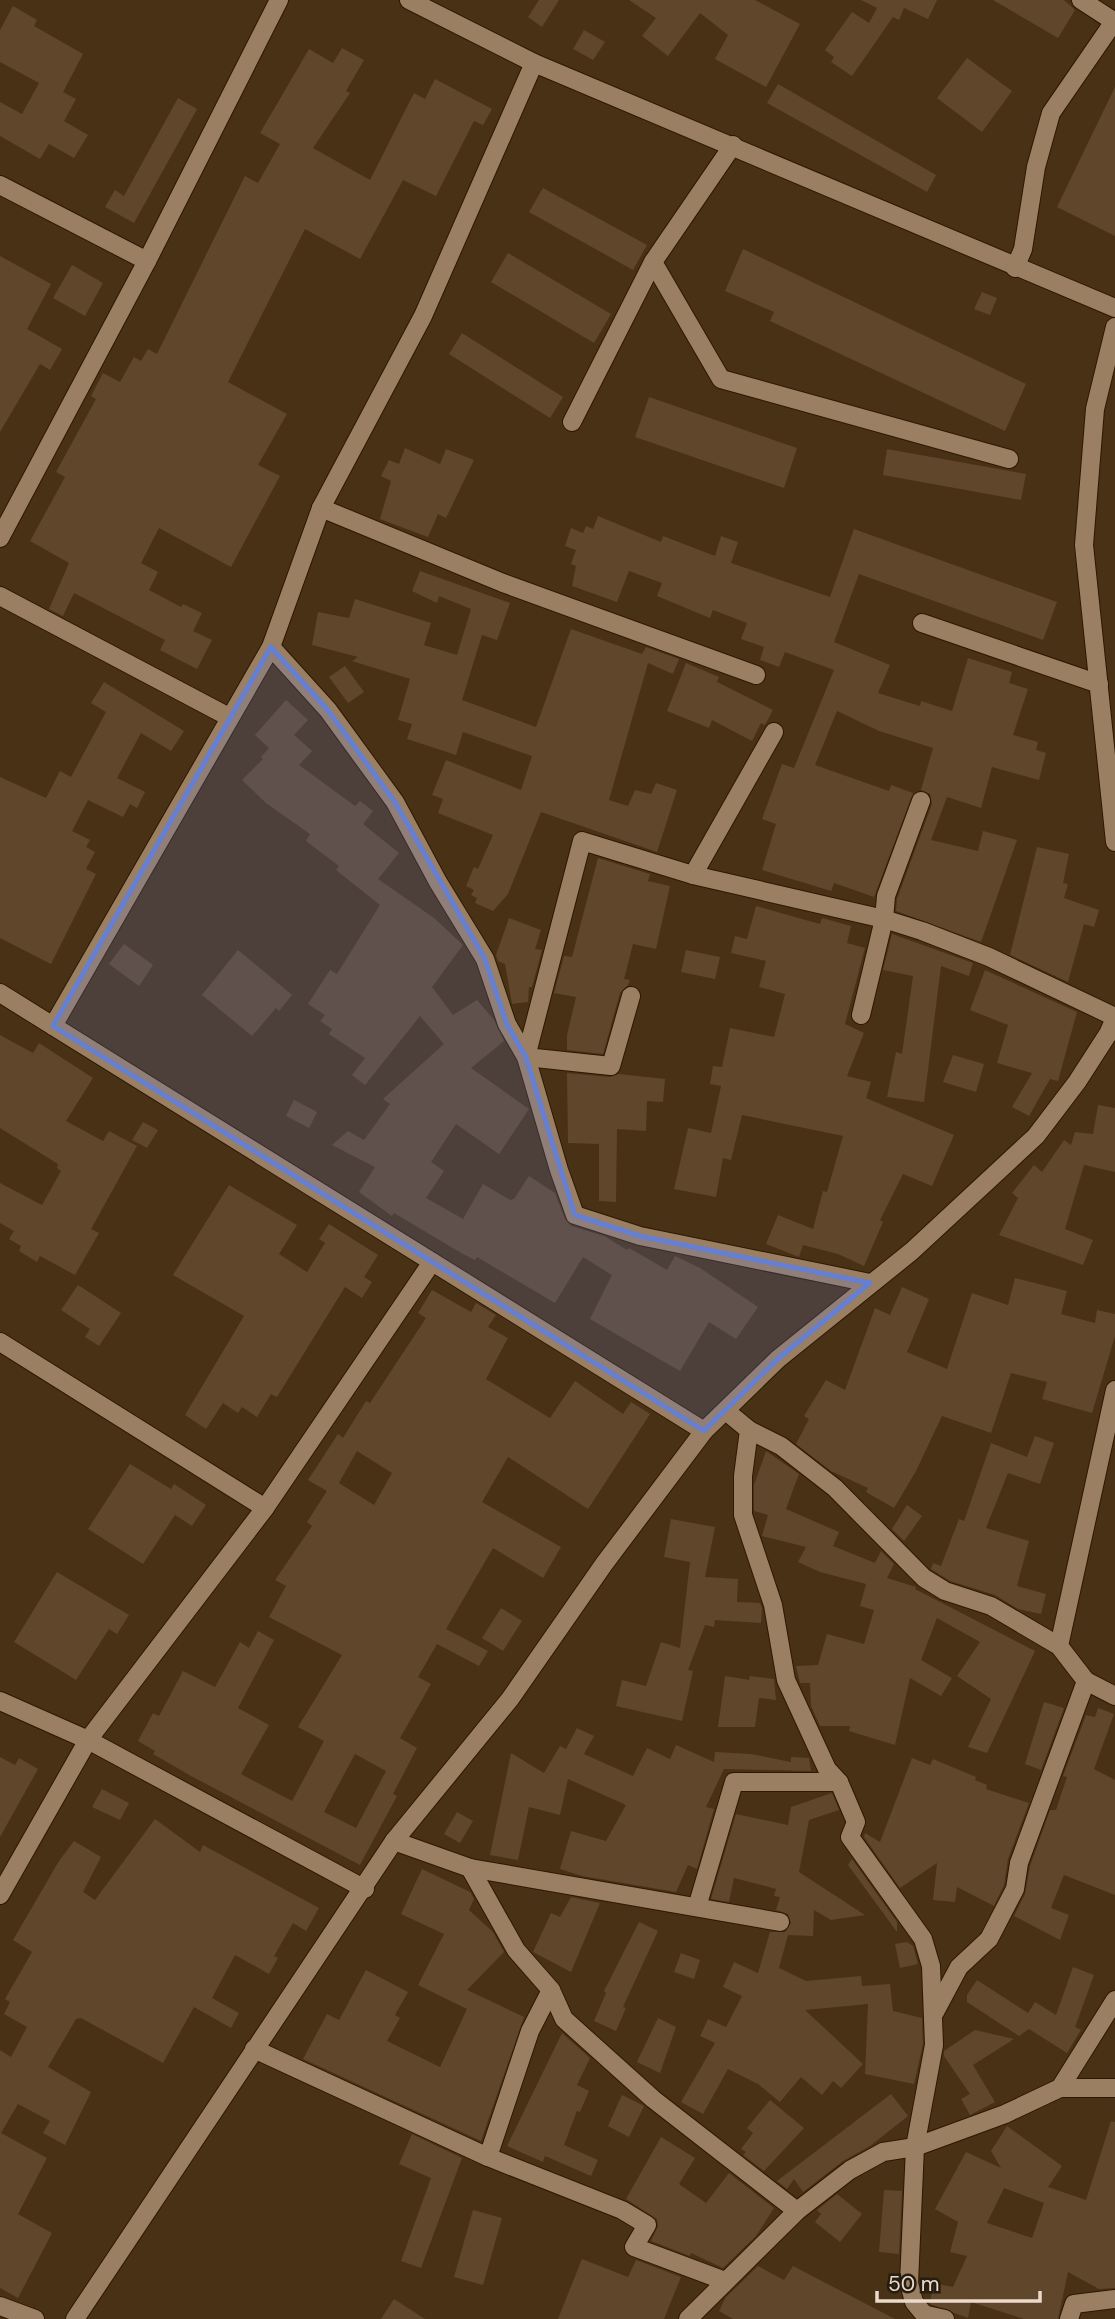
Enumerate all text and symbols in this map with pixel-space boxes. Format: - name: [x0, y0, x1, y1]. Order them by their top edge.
- scale bar: [877, 2260, 1040, 2304]
- text: 50 m: [888, 2270, 939, 2298]

